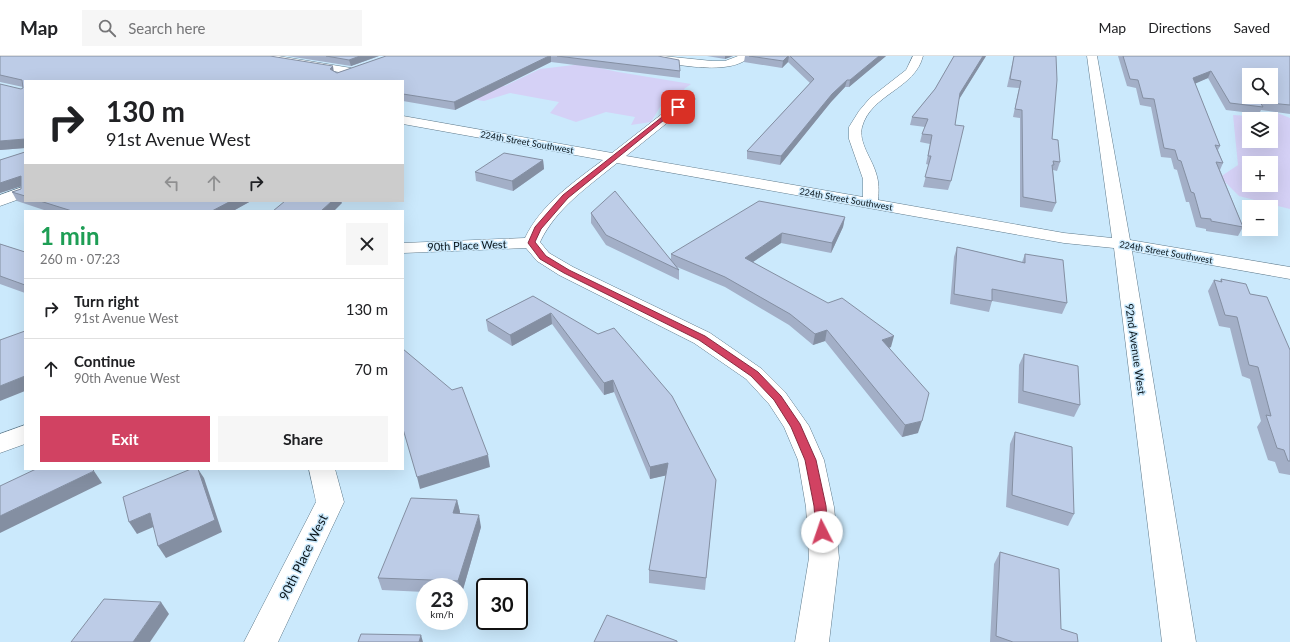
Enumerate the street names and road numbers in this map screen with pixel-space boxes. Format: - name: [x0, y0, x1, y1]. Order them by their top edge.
- street label: 224th Street Southwest: [480, 128, 575, 156]
- street label: 224th Street Southwest: [799, 185, 894, 213]
- street label: 90th Place West: [427, 237, 507, 253]
- street label: 224th Street Southwest: [1119, 238, 1214, 266]
- street label: 92nd Avenue West: [1123, 303, 1149, 395]
- street label: 90th Place West: [275, 511, 331, 603]

